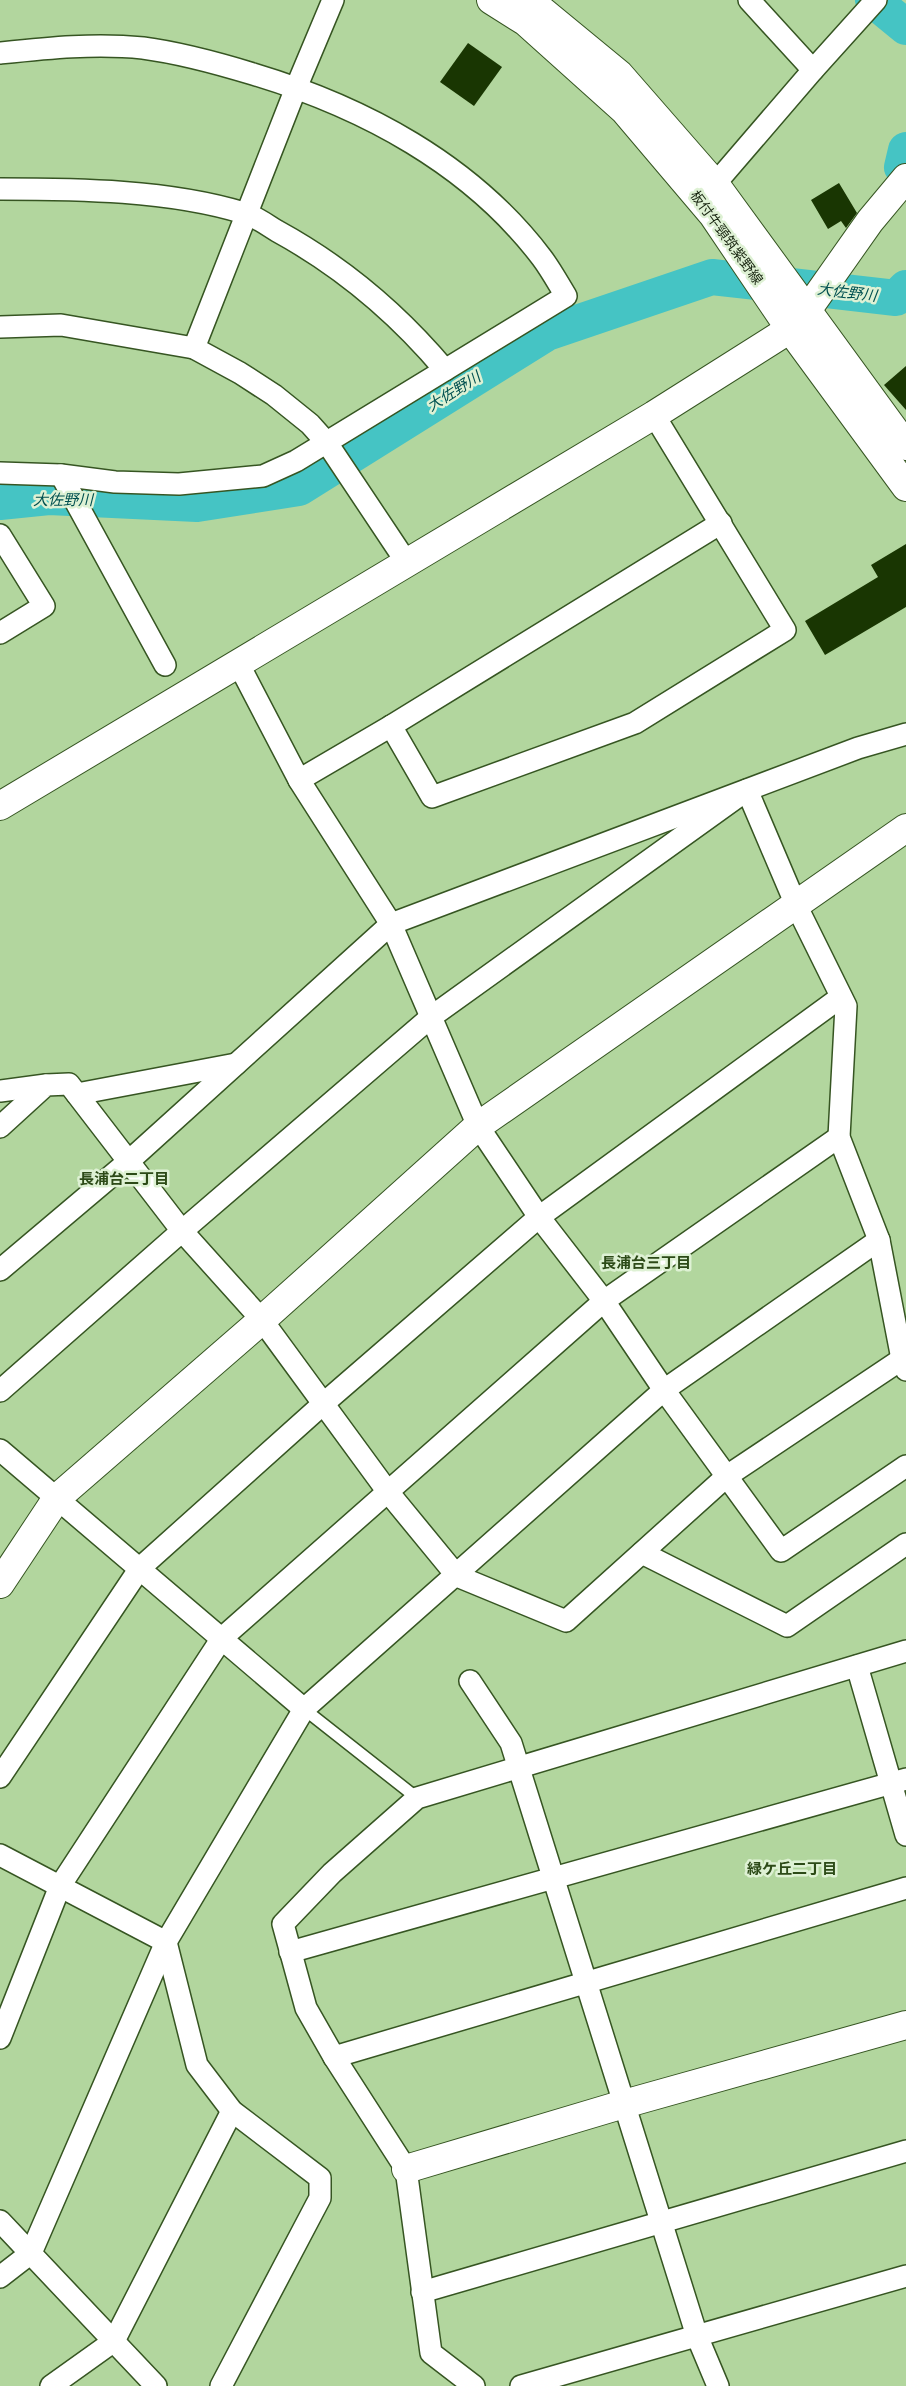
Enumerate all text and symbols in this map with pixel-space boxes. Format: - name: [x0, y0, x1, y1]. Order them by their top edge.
- street label: 板付牛頸筑紫野線: [685, 187, 767, 289]
- water label: 大佐野川: [816, 279, 880, 307]
- water label: 大佐野川: [423, 366, 487, 417]
- water label: 大佐野川: [33, 490, 95, 511]
- district label: 長浦台二丁目: [79, 1169, 169, 1190]
- district label: 長浦台三丁目: [601, 1253, 691, 1274]
- district label: 緑ケ丘二丁目: [747, 1859, 837, 1880]

